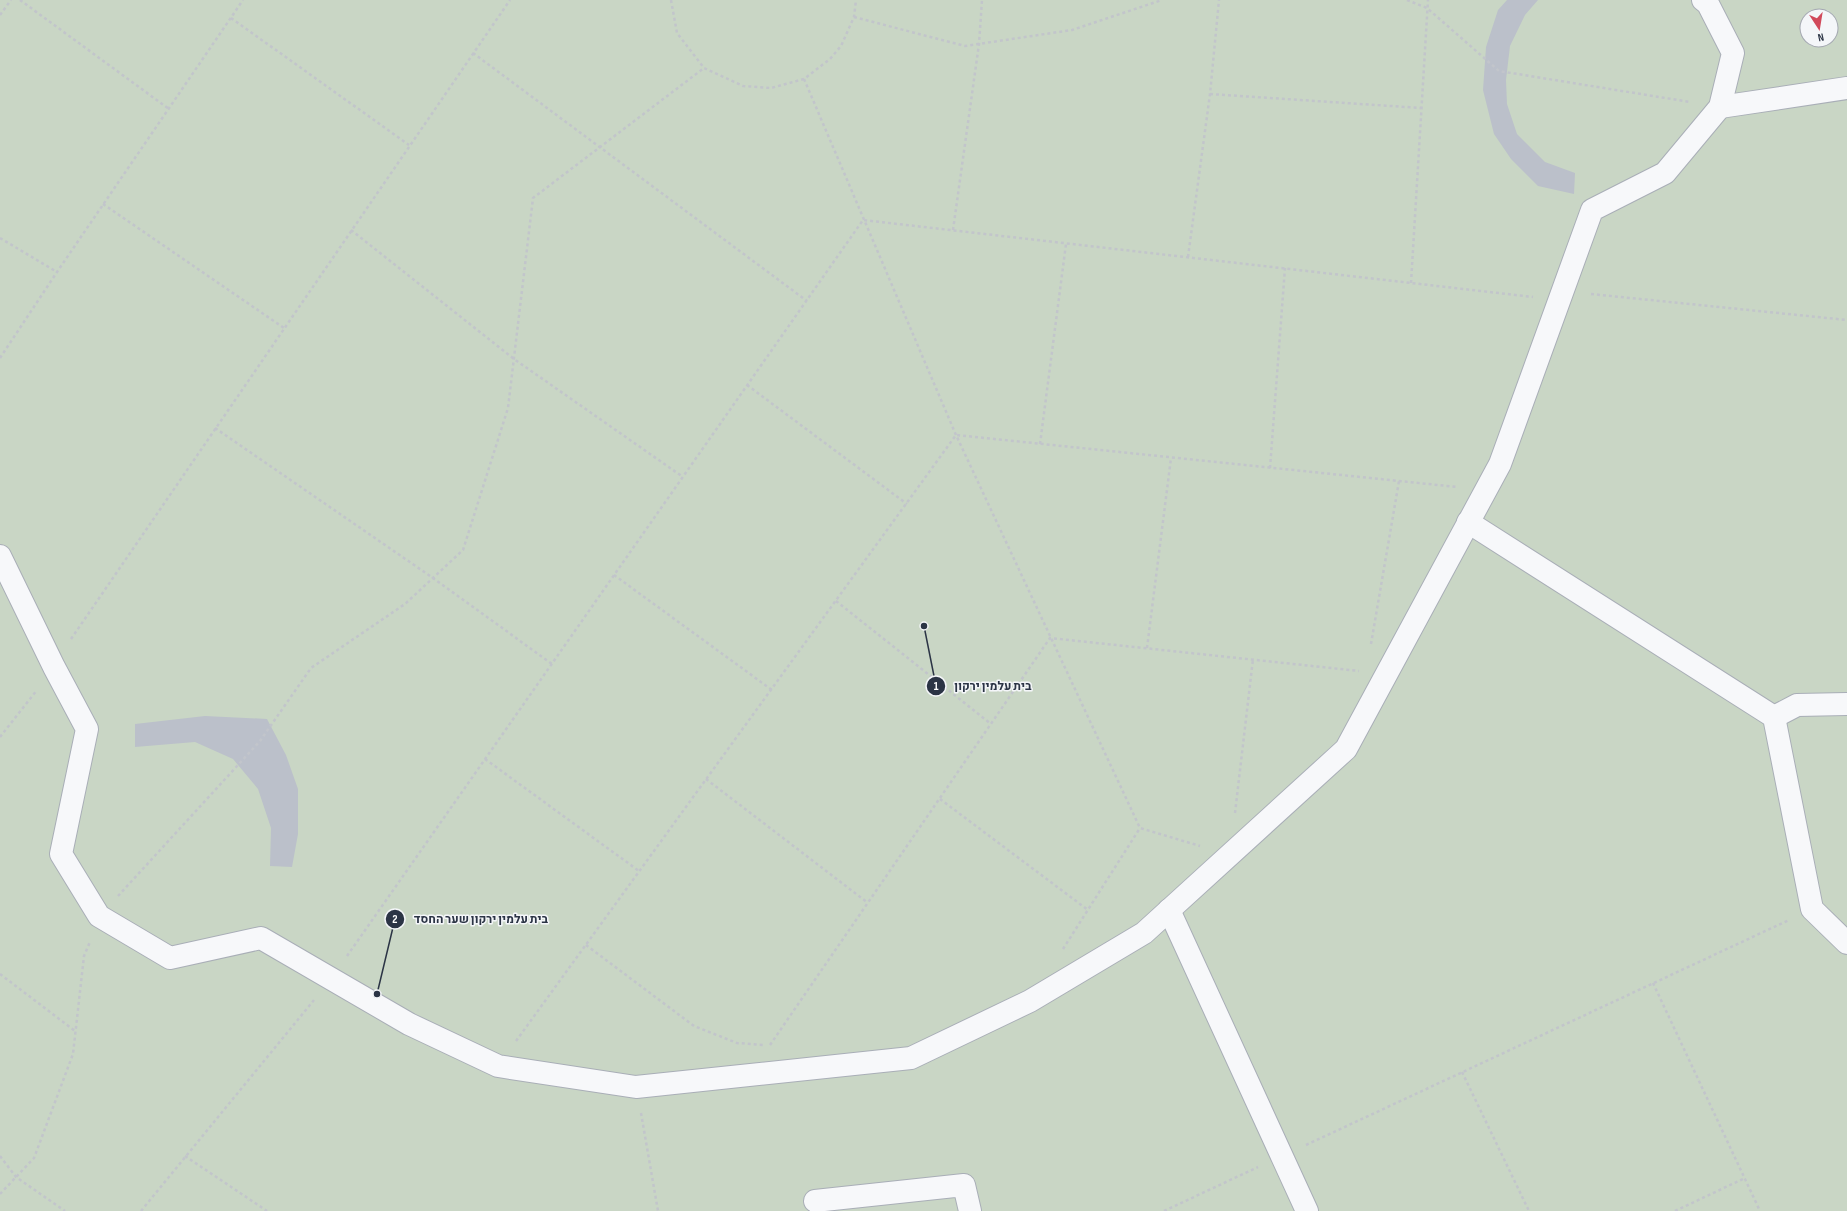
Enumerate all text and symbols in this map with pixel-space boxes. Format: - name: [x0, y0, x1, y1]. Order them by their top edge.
- north arrow: [1799, 8, 1839, 48]
- text: N: [1817, 30, 1825, 44]
- callout: בית עלמין ירקון: [926, 674, 1039, 698]
- text: 1: [934, 679, 939, 694]
- text: בית עלמין ירקון: [954, 679, 1032, 694]
- callout: בית עלמין ירקון שער החסד: [385, 907, 556, 931]
- text: 2: [392, 912, 398, 927]
- text: בית עלמין ירקון שער החסד: [414, 912, 549, 927]

